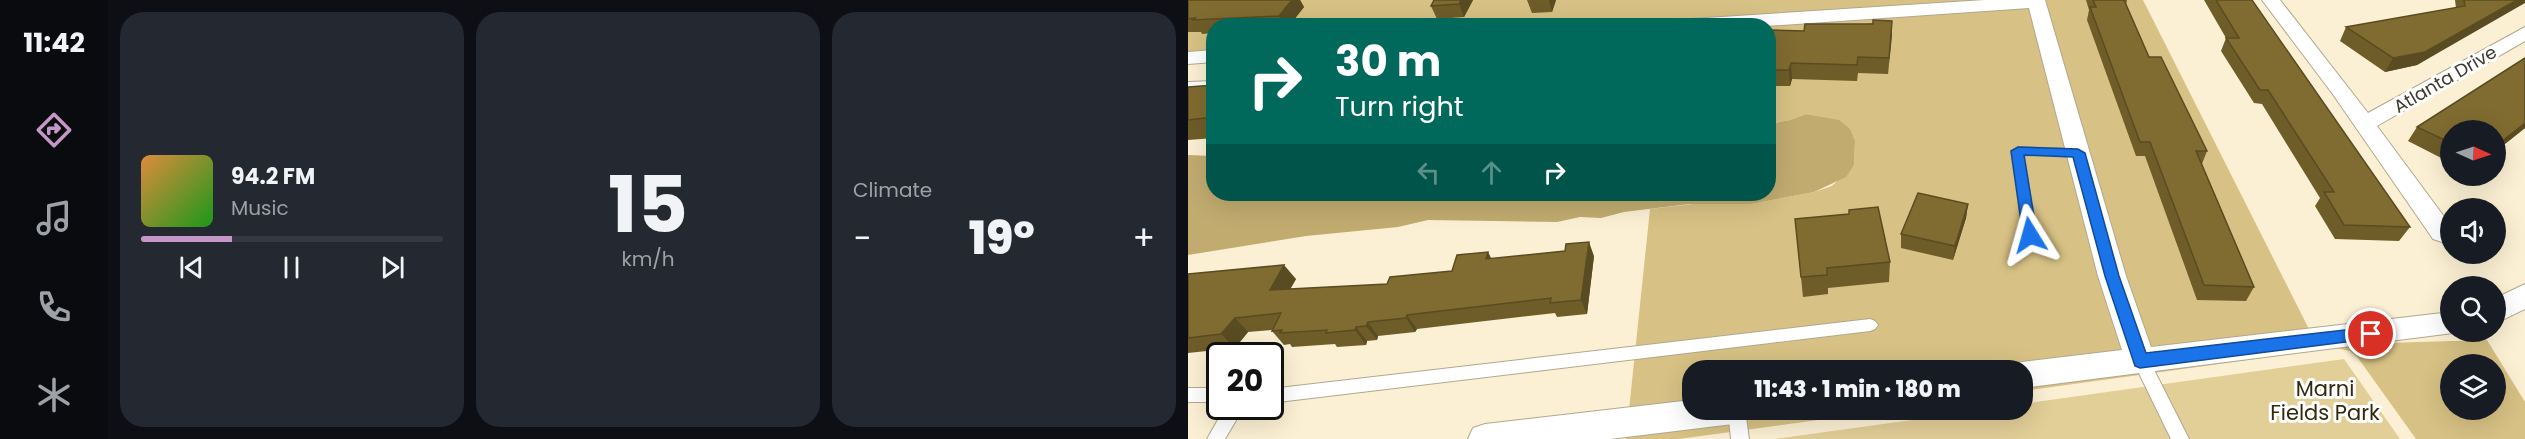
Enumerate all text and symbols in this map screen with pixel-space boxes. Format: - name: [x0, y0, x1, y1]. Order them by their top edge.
- text: 11:42: [23, 24, 85, 61]
- text: 30 m: [1335, 32, 1441, 91]
- street label: Atlanta Drive: [2389, 39, 2501, 119]
- icon: right: [1236, 42, 1314, 120]
- text: Turn right: [1335, 88, 1464, 125]
- icon: directions: [33, 109, 75, 151]
- north arrow: [2440, 120, 2506, 186]
- map controls: [2440, 120, 2506, 420]
- text: 15: [608, 150, 688, 259]
- icon: left: [1412, 156, 1445, 189]
- icon: ahead: [1475, 156, 1508, 189]
- icon: right: [1538, 156, 1571, 189]
- text: 94.2 FM: [231, 161, 315, 192]
- text: Climate: [853, 176, 932, 204]
- text: Music: [231, 194, 289, 222]
- icon: music: [33, 197, 75, 239]
- button: sound: [2440, 198, 2506, 264]
- position arrow: [1998, 203, 2062, 267]
- text: 19°: [969, 207, 1035, 270]
- text: −: [853, 215, 871, 262]
- text: +: [1132, 215, 1155, 262]
- text: km/h: [621, 245, 675, 273]
- icon: previous: [175, 251, 208, 284]
- icon: pause: [275, 251, 308, 284]
- icon: next: [376, 251, 409, 284]
- button: search: [2440, 276, 2506, 342]
- icon: phone: [33, 286, 75, 328]
- pin: [2345, 308, 2396, 359]
- icon: arrive: [2354, 317, 2387, 350]
- speed limit sign: 20: [1206, 342, 1284, 420]
- button: layers: [2440, 354, 2506, 420]
- icon: climate: [33, 374, 75, 416]
- text: 11:43 · 1 min · 180 m: [1754, 374, 1961, 405]
- park label: Marni Fields Park: [2270, 374, 2380, 427]

